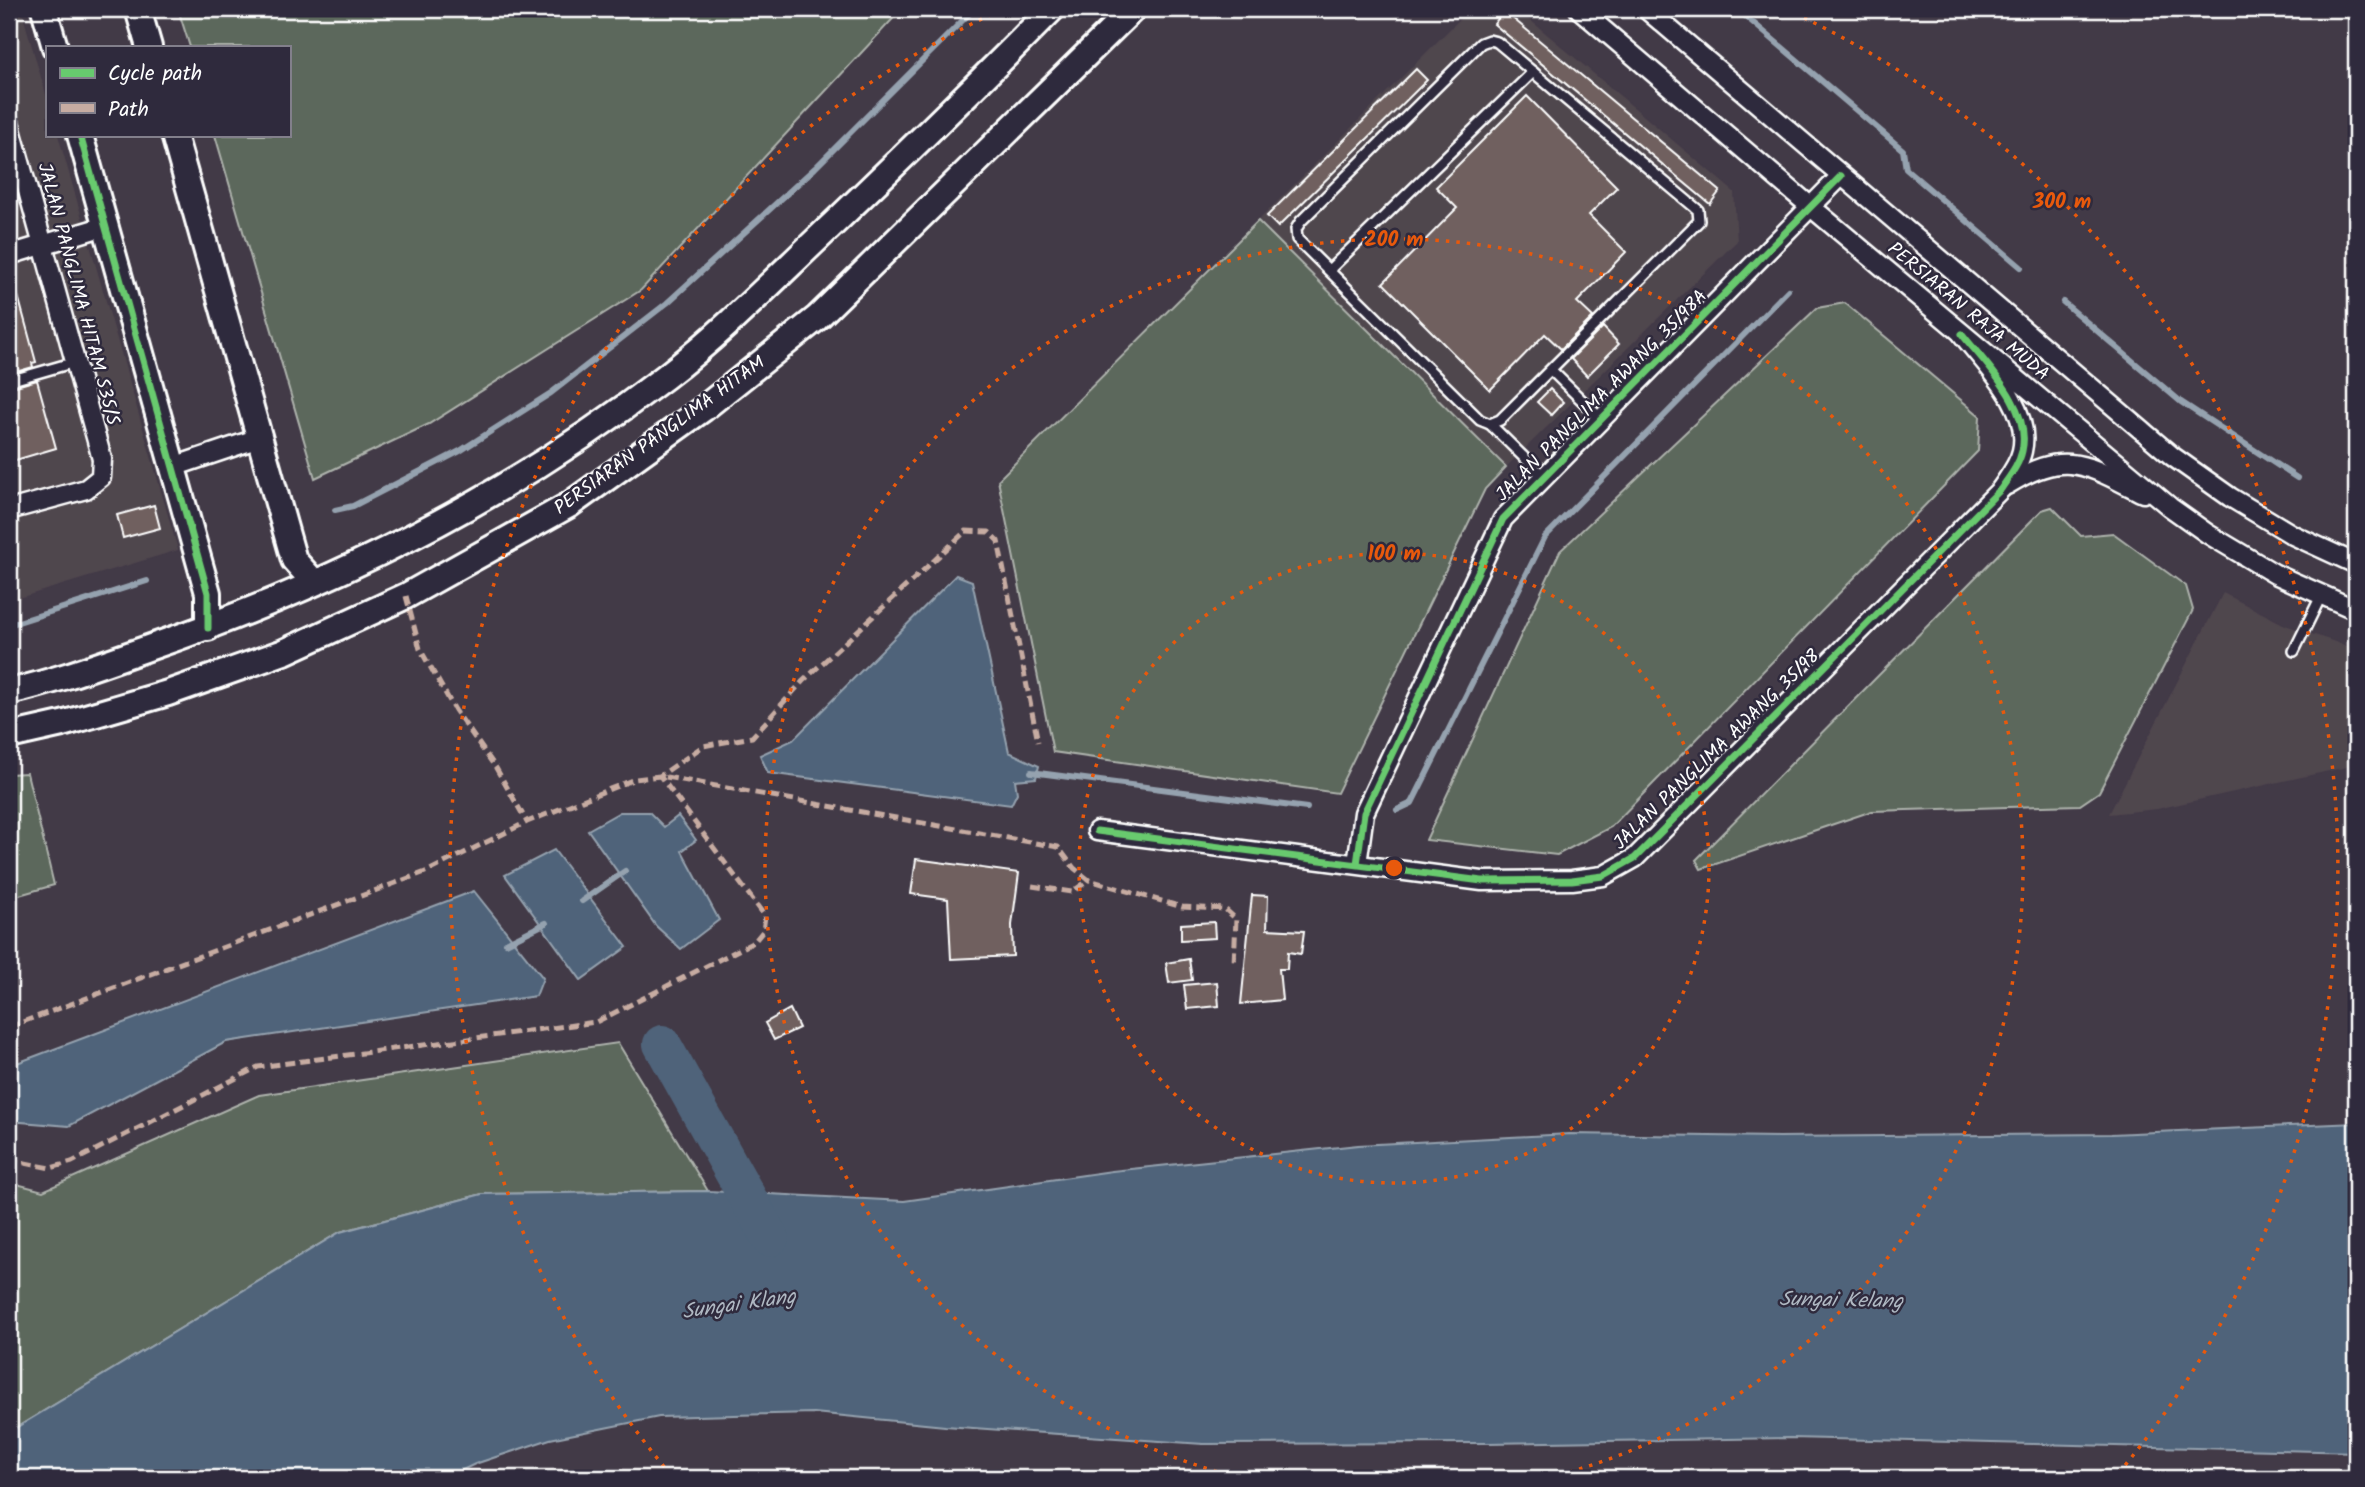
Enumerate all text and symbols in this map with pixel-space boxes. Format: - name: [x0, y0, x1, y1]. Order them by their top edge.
- legend: [46, 46, 290, 136]
- text: Cycle path: [108, 58, 202, 91]
- text: Path: [108, 94, 149, 127]
- street label: JALAN PANGLIMA HITAM S35/S: [29, 159, 127, 429]
- text: 300 m: [2032, 186, 2091, 219]
- text: 200 m: [1364, 224, 1424, 257]
- street label: PERSIARAN RAJA MUDA: [1880, 235, 2056, 389]
- street label: JALAN PANGLIMA AWANG 35/98A: [1489, 283, 1715, 509]
- street label: PERSIARAN PANGLIMA HITAM: [548, 349, 772, 523]
- text: 100 m: [1367, 538, 1421, 571]
- street label: JALAN PANGLIMA AWANG 35/98: [1607, 642, 1828, 857]
- centre of rings: [1382, 856, 1406, 880]
- water label: Sungai Klang: [680, 1281, 799, 1329]
- water label: Sungai Kelang: [1779, 1283, 1904, 1319]

